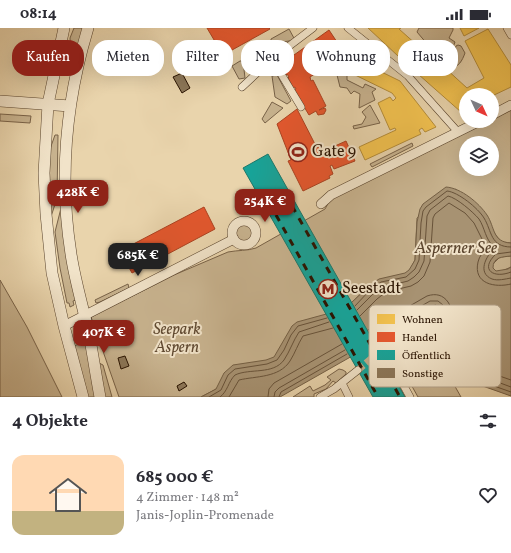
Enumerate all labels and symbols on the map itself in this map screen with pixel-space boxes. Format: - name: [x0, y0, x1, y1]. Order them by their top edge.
- north arrow: [459, 88, 499, 128]
- sports icon: Gate 9: [287, 141, 309, 163]
- place label: Gate 9: [312, 141, 356, 163]
- pin: 428K €: [45, 180, 111, 214]
- pin: 254K €: [232, 189, 298, 223]
- water label: Asperner See: [414, 237, 498, 260]
- pin: 685K €: [105, 243, 171, 277]
- metro station icon: Seestadt: [317, 278, 339, 300]
- place label: Seestadt: [342, 278, 401, 300]
- legend: [369, 305, 501, 387]
- text: Wohnen: [402, 313, 443, 328]
- park label: Seepark Aspern: [153, 319, 201, 359]
- pin: 407K €: [71, 320, 137, 354]
- text: Handel: [402, 331, 437, 346]
- text: Öffentlich: [402, 349, 451, 364]
- text: Sonstige: [402, 367, 443, 382]

